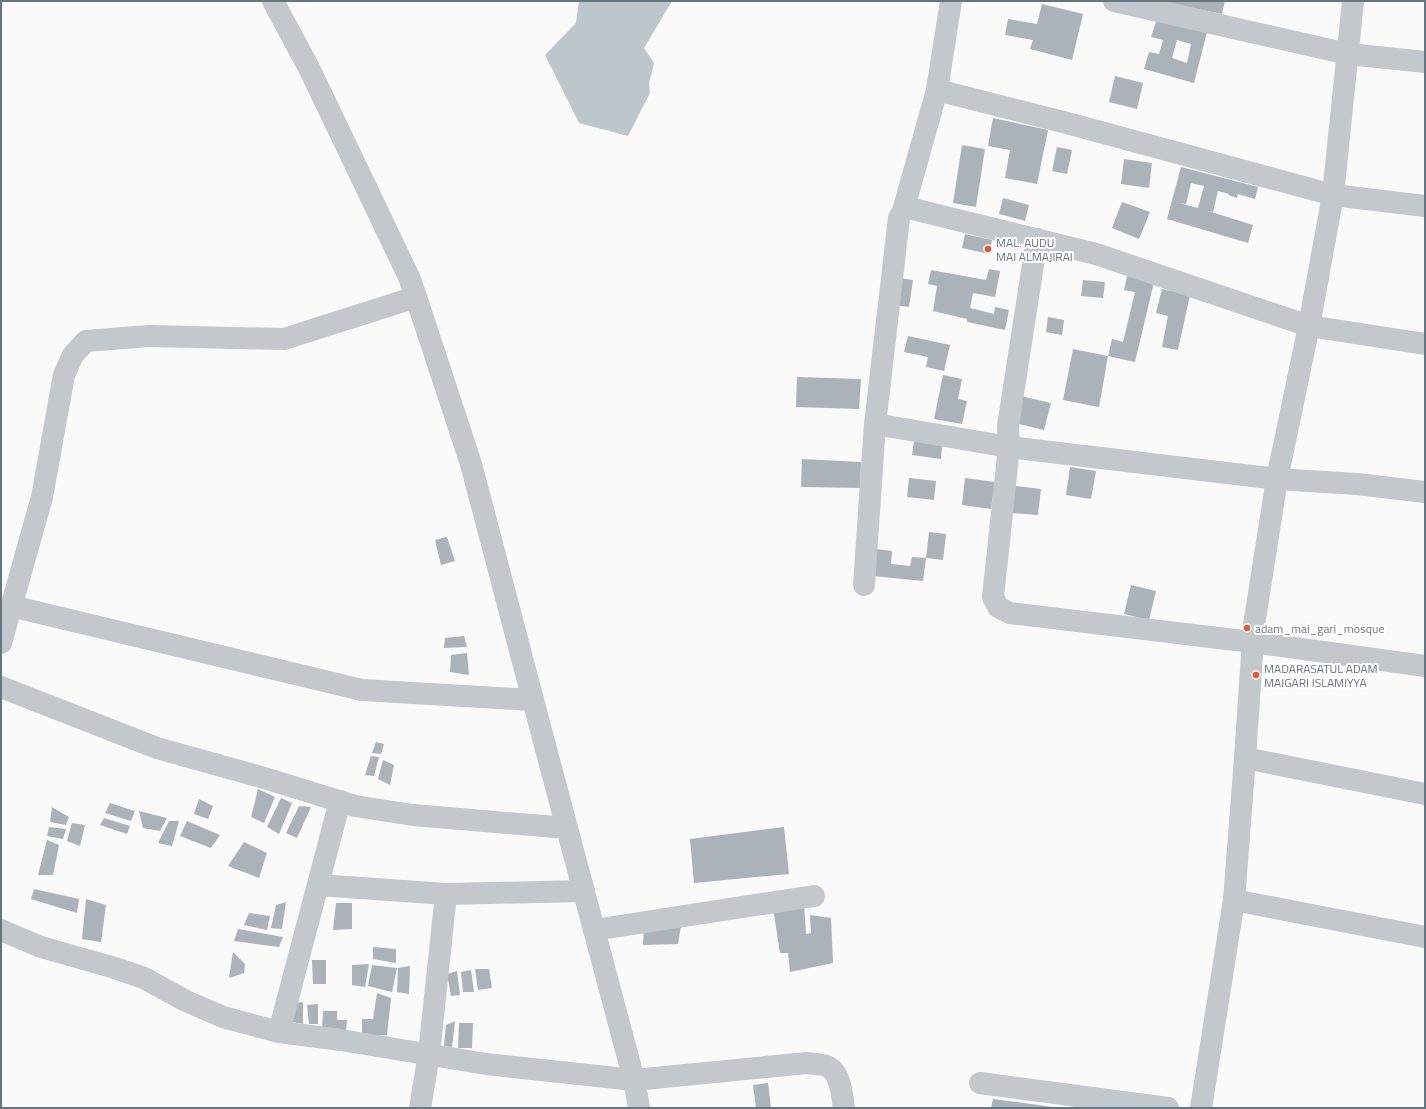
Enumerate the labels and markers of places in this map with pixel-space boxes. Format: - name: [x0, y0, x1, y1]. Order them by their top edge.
- place label: MAL. AUDU MAI ALMAJIRAI: [996, 233, 1073, 266]
- marker: MAL. AUDU MAI ALMAJIRAI: [983, 244, 993, 254]
- place label: adam_mai_gari_mosque: [1255, 619, 1384, 638]
- marker: adam_mai_gari_mosque: [1242, 623, 1252, 633]
- place label: MADARASATUL ADAM MAIGARI ISLAMIYYA: [1264, 659, 1378, 692]
- marker: MADARASATUL ADAM MAIGARI ISLAMIYYA: [1251, 670, 1261, 680]

